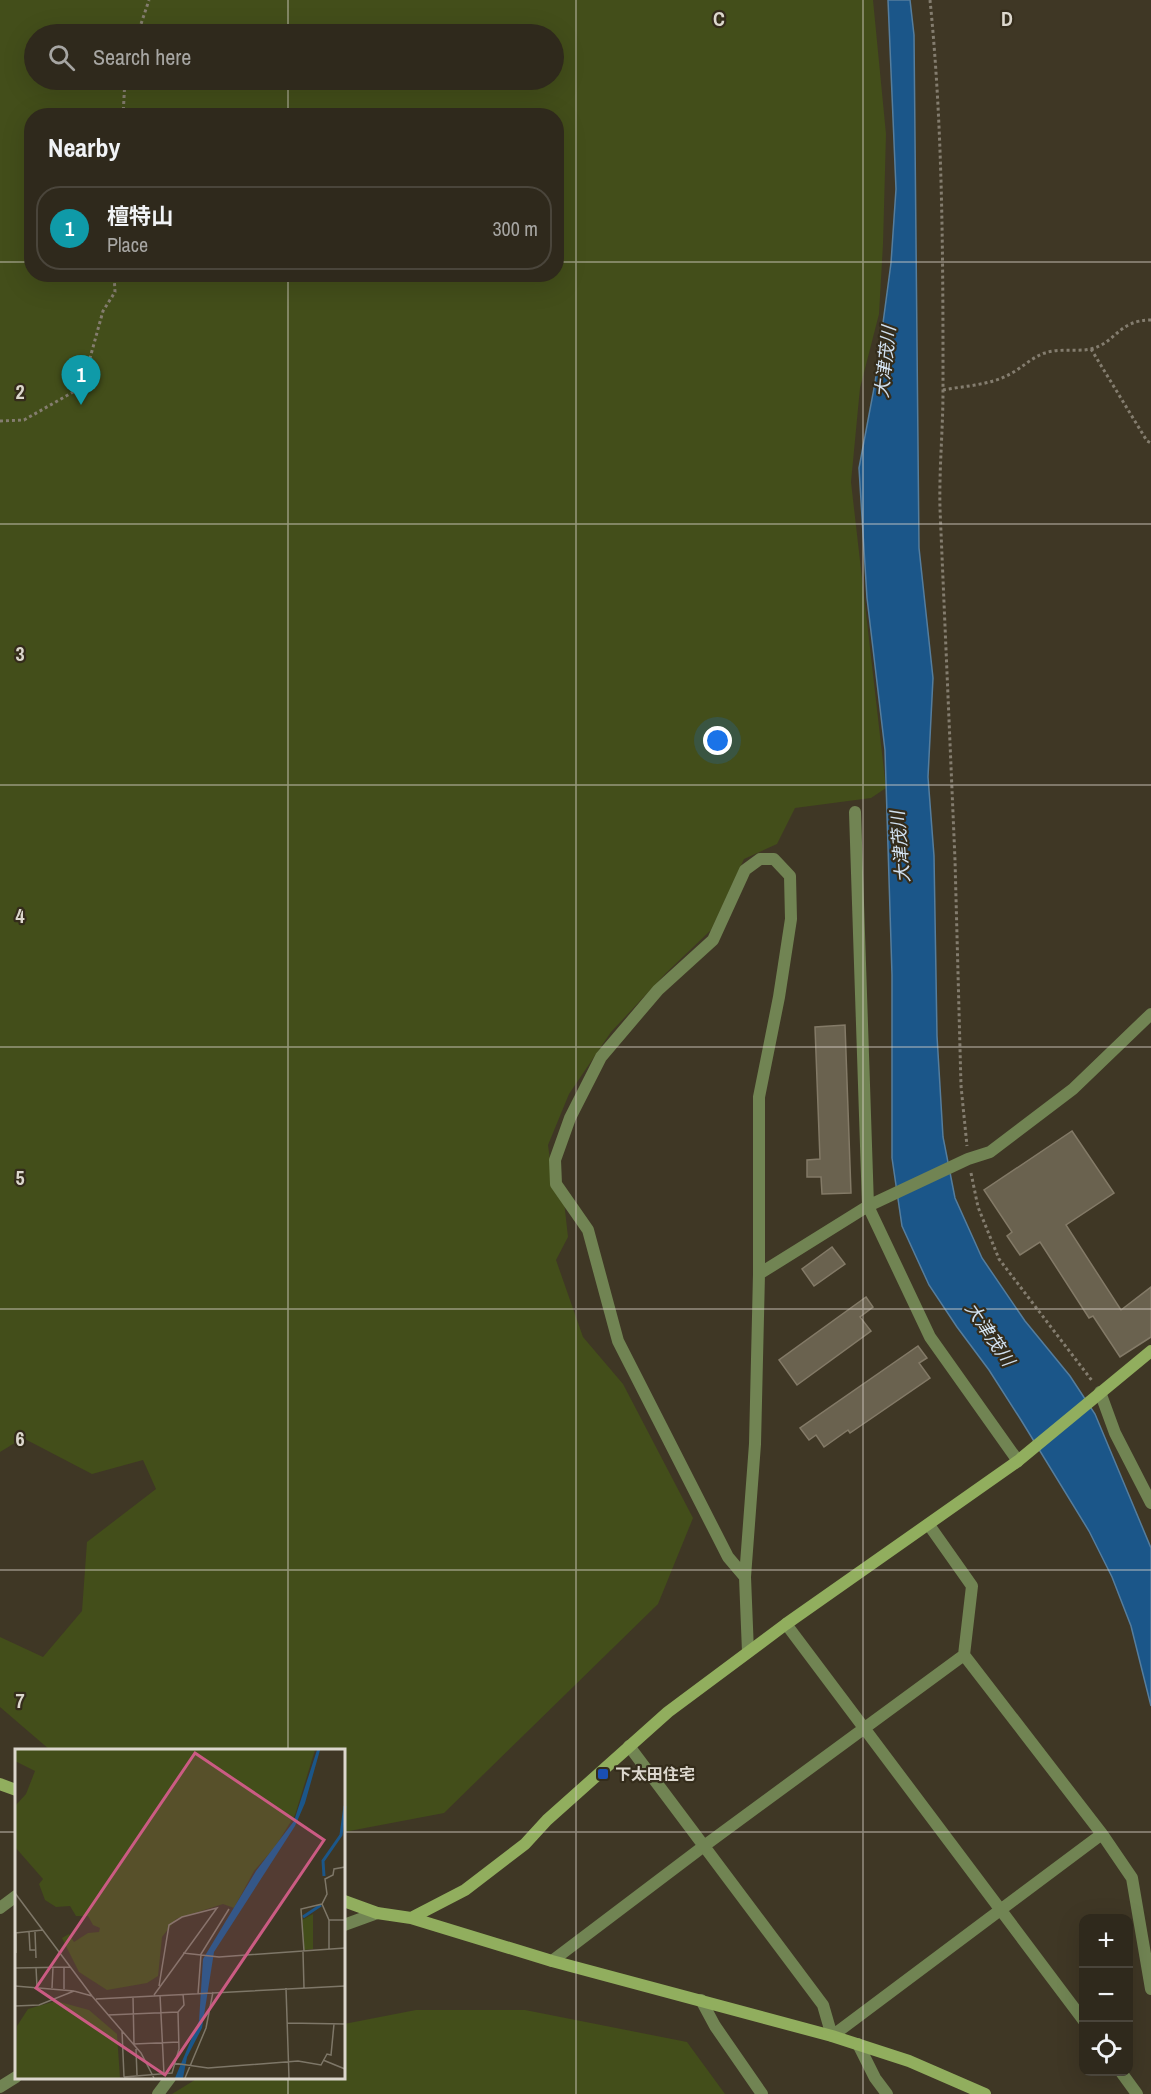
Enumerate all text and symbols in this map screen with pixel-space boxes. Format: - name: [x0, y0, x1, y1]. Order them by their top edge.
- text: C: [713, 5, 725, 32]
- text: D: [1001, 5, 1013, 32]
- search box: [24, 24, 564, 90]
- icon: search: [45, 41, 78, 74]
- text: Search here: [93, 42, 191, 72]
- text: Nearby: [48, 130, 120, 165]
- text: 檀特山: [107, 201, 173, 231]
- text: 1: [65, 215, 74, 242]
- text: 300 m: [492, 215, 538, 242]
- text: Place: [107, 231, 148, 258]
- water label: 大津茂川: [869, 323, 901, 399]
- pin: 1: [62, 356, 100, 405]
- text: 2: [15, 378, 25, 405]
- text: 3: [15, 640, 25, 667]
- your location: [703, 726, 732, 755]
- water label: 大津茂川: [884, 808, 916, 884]
- text: 4: [15, 902, 25, 929]
- text: 5: [15, 1164, 25, 1191]
- water label: 大津茂川: [960, 1297, 1022, 1372]
- text: 6: [15, 1425, 25, 1452]
- text: 7: [15, 1687, 25, 1714]
- inset map: [15, 1749, 345, 2079]
- place label: 下太田住宅: [615, 1763, 695, 1785]
- marker: 下太田住宅: [596, 1767, 610, 1781]
- map controls: [1079, 1914, 1133, 2076]
- button: +: [1079, 1914, 1133, 1968]
- button: −: [1079, 1968, 1133, 2022]
- button: locate: [1079, 2022, 1133, 2076]

